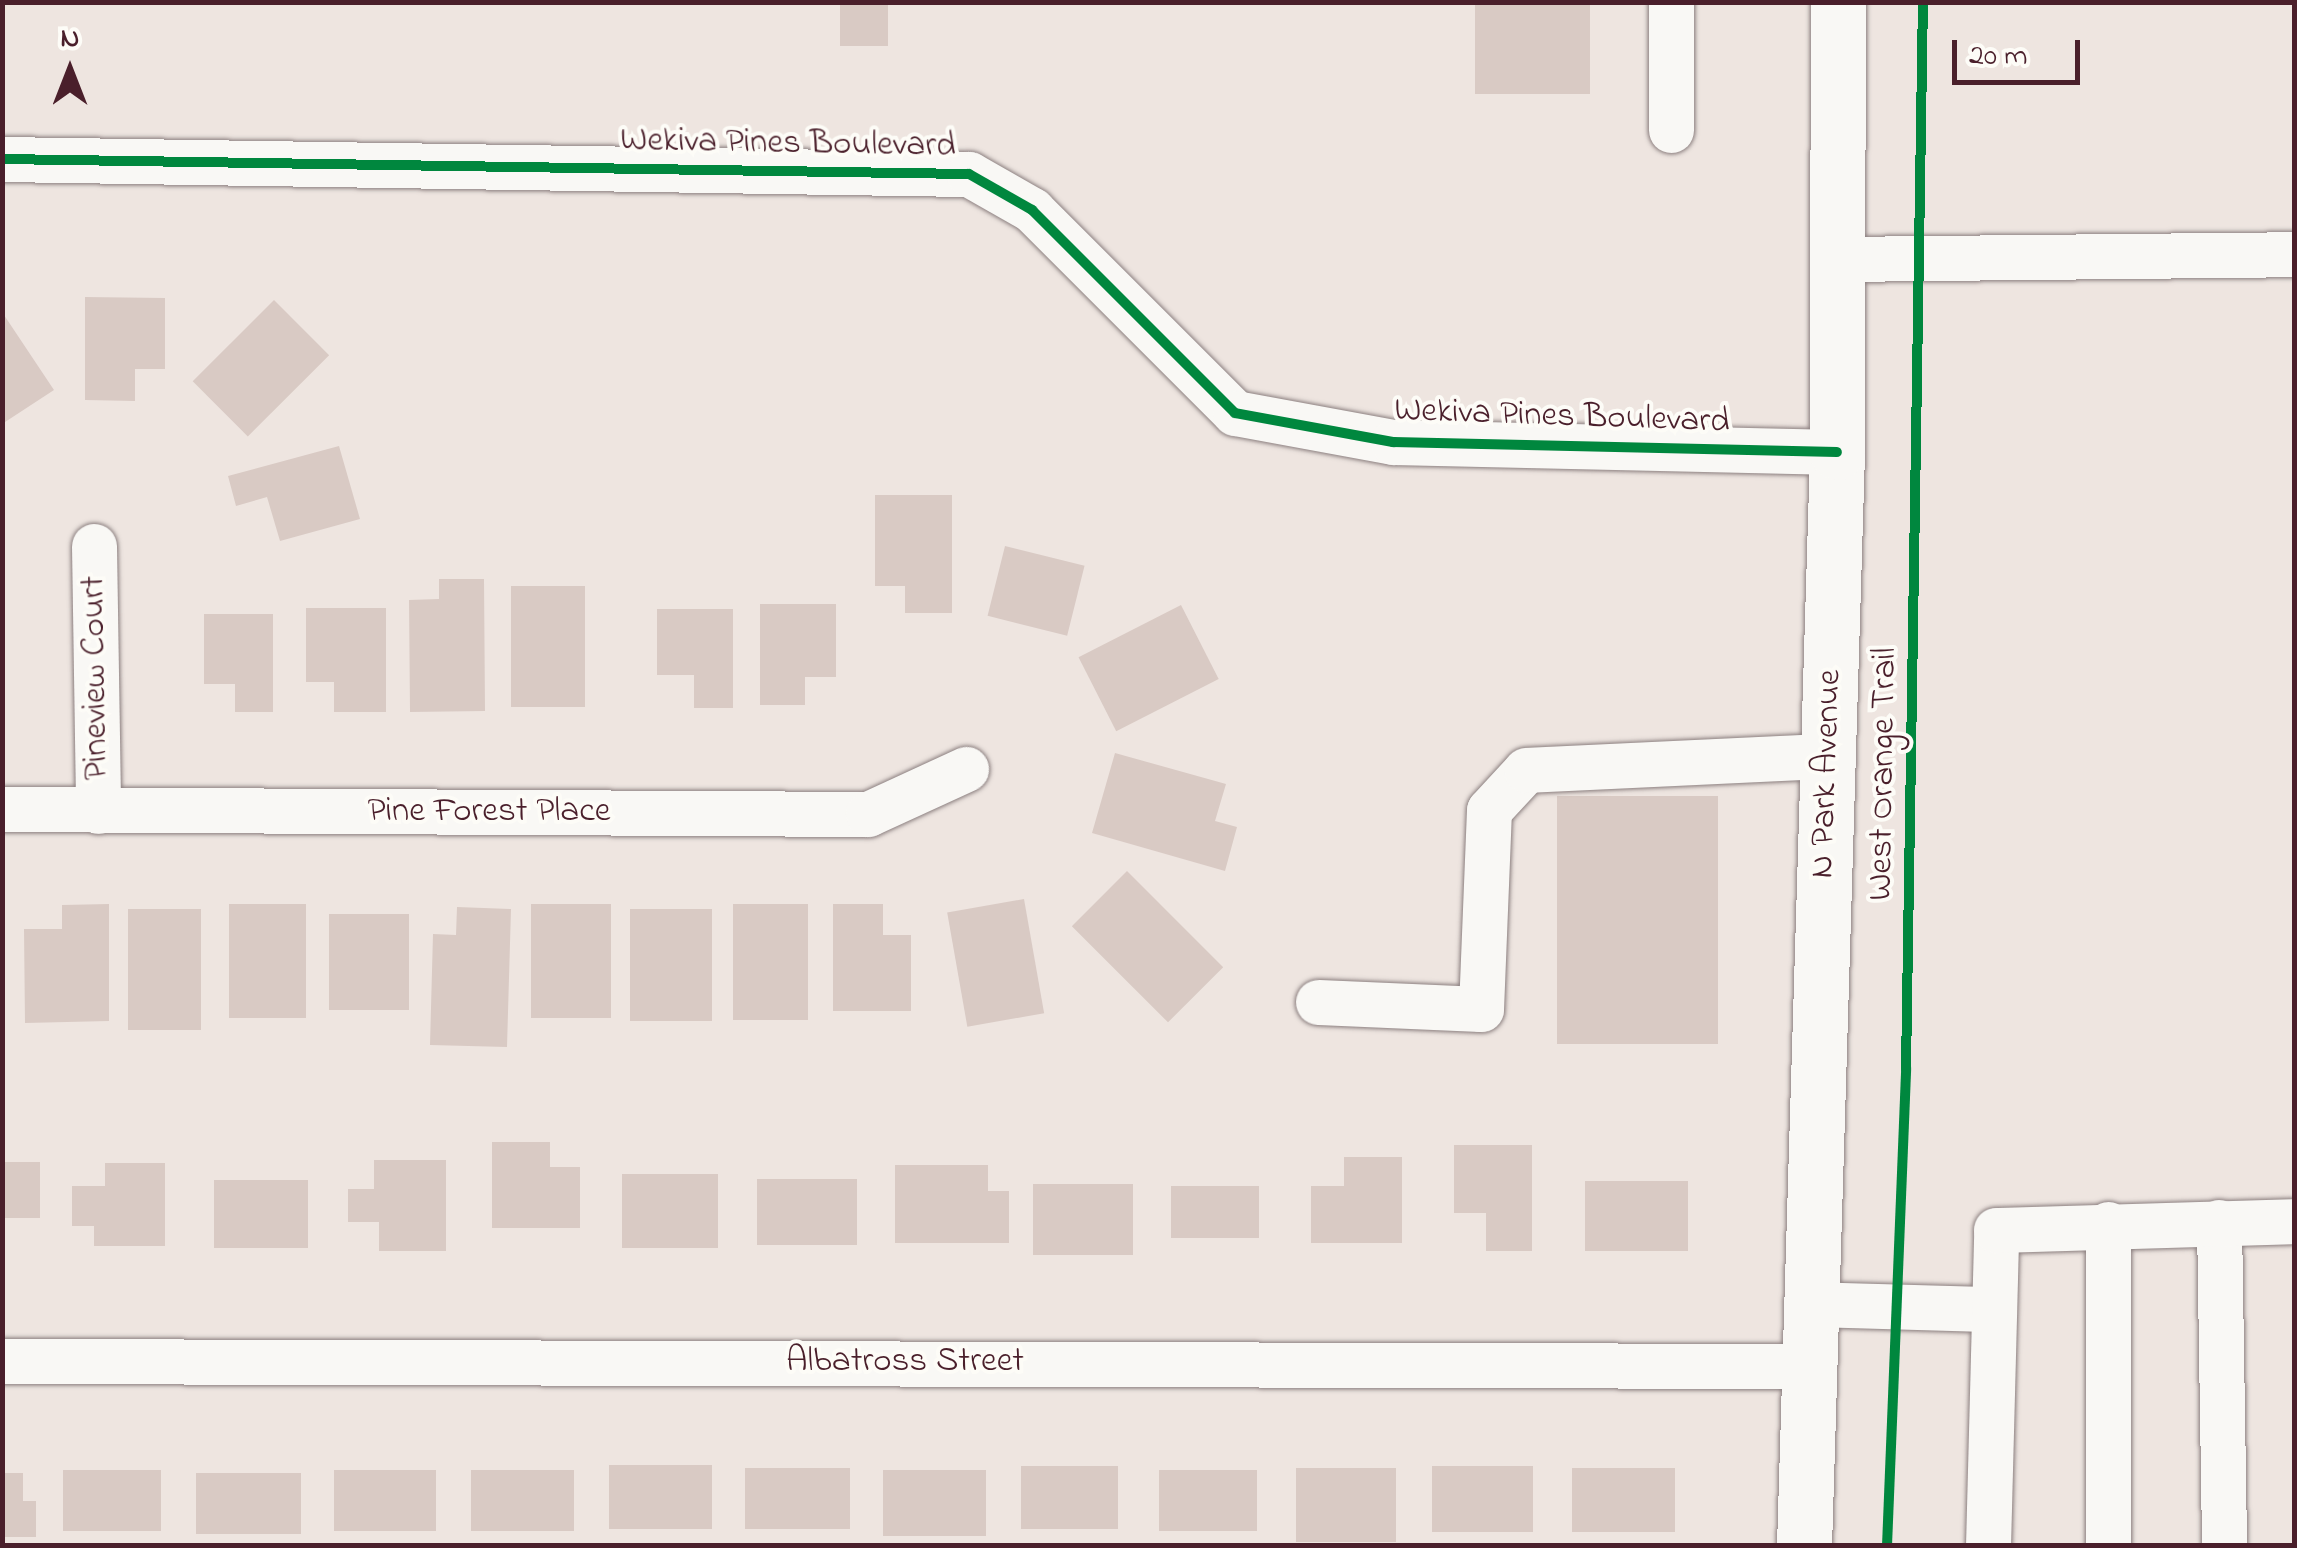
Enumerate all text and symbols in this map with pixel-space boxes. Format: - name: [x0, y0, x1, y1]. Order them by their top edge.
- text: N: [61, 19, 79, 60]
- north arrow: [20, 20, 120, 120]
- scale bar: [1957, 20, 2084, 82]
- text: 20 m: [1969, 35, 2028, 79]
- street label: Wekiva Pines Boulevard: [620, 120, 956, 168]
- street label: Wekiva Pines Boulevard: [1394, 390, 1730, 444]
- street label: Pineview Court: [73, 575, 119, 781]
- street label: West Orange Trail: [1861, 647, 1907, 901]
- street label: N Park Avenue: [1802, 669, 1852, 879]
- street label: Pine Forest Place: [368, 791, 610, 833]
- street label: Albatross Street: [786, 1341, 1024, 1383]

